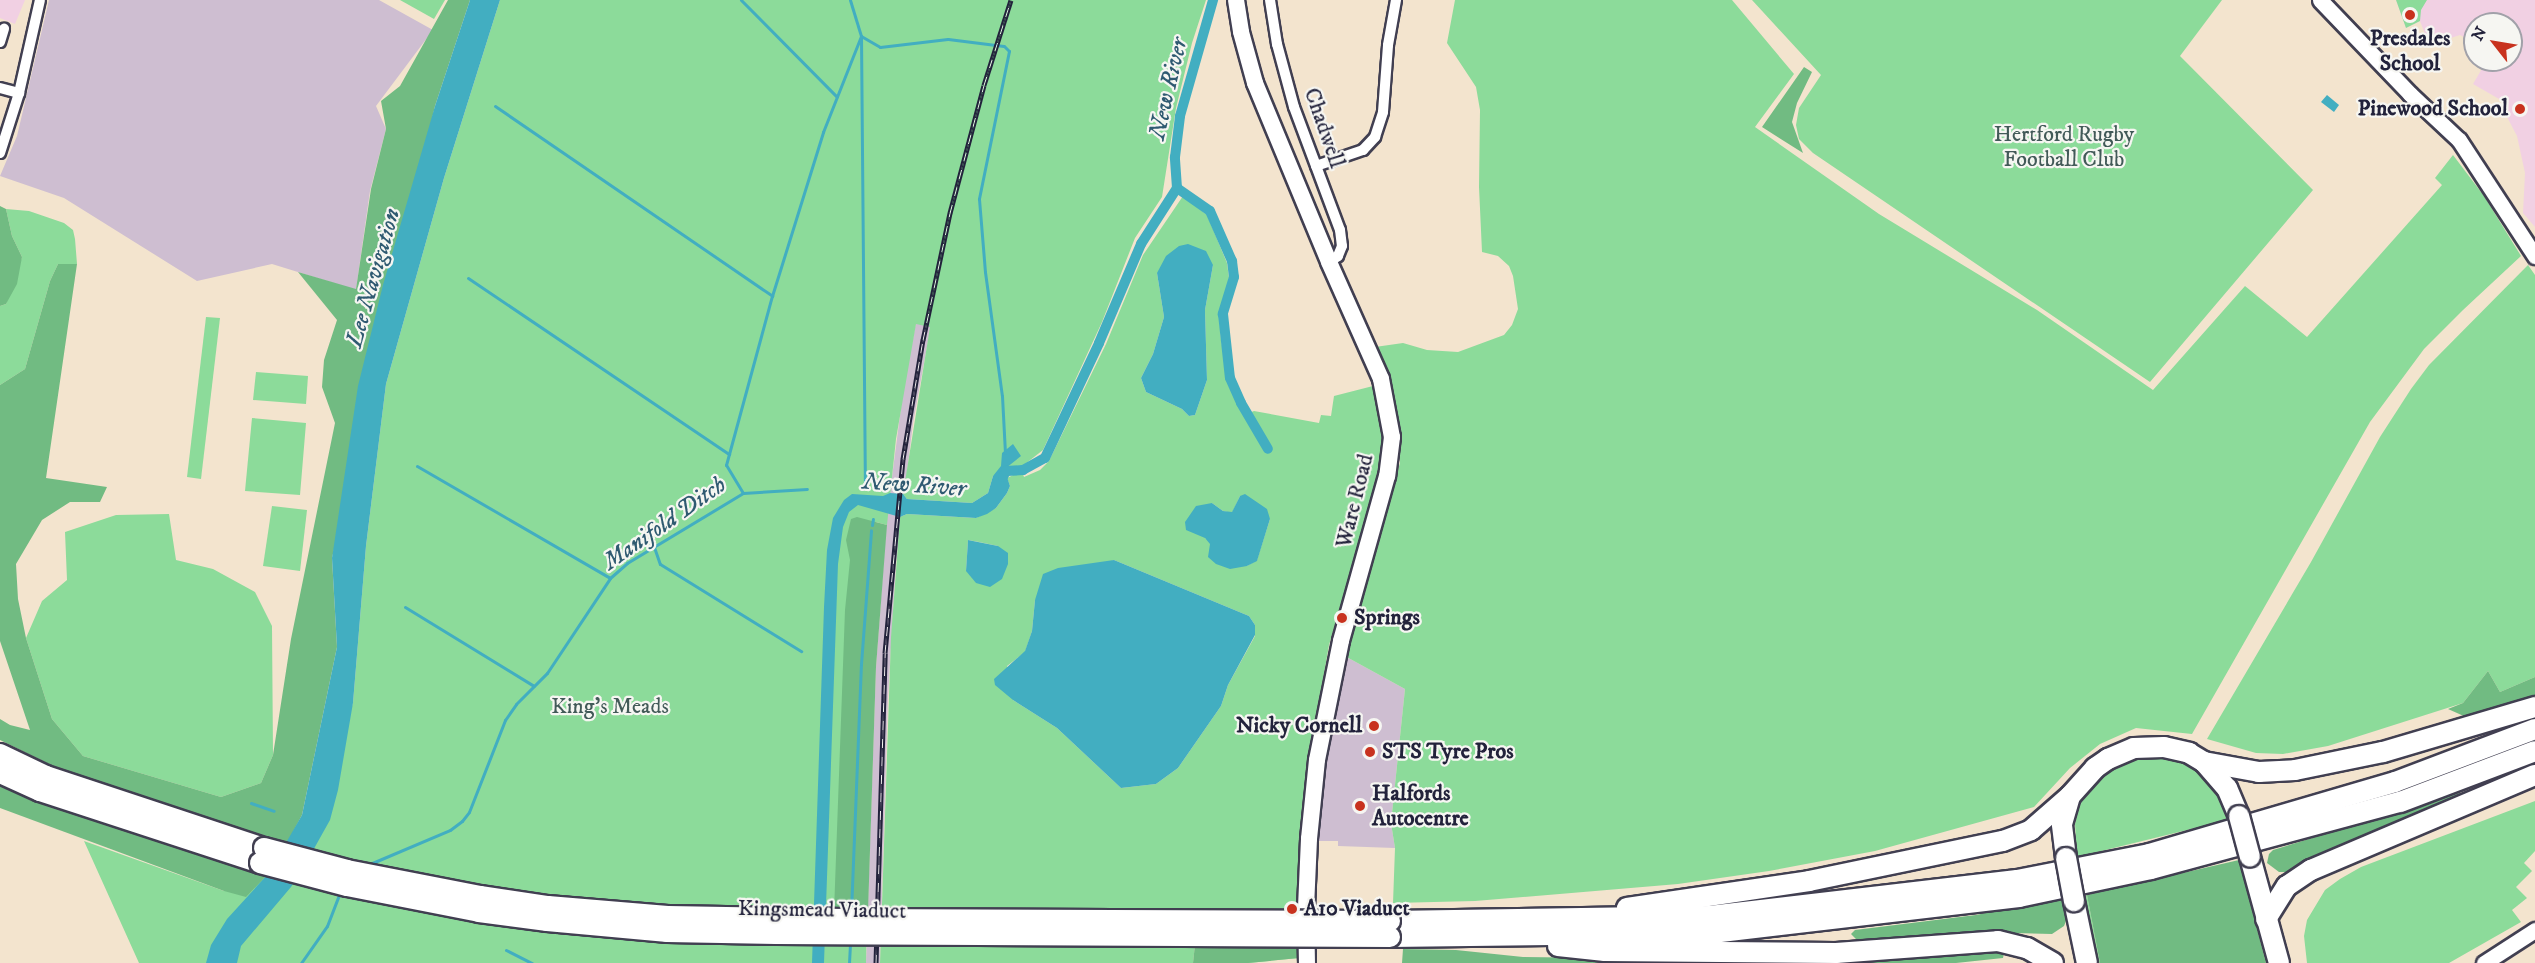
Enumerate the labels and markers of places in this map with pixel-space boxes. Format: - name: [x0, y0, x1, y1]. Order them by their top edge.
- marker: Presdales School: [2403, 8, 2417, 22]
- place label: Presdales School: [2370, 25, 2450, 76]
- place label: Pinewood School: [2358, 96, 2508, 122]
- marker: Pinewood School: [2513, 102, 2527, 116]
- place label: Springs: [1354, 605, 1420, 631]
- marker: Springs: [1335, 611, 1349, 625]
- place label: Nicky Cornell: [1236, 713, 1362, 739]
- marker: Nicky Cornell: [1367, 719, 1381, 733]
- place label: STS Tyre Pros: [1382, 739, 1514, 765]
- marker: STS Tyre Pros: [1363, 745, 1377, 759]
- place label: Halfords Autocentre: [1372, 780, 1469, 831]
- marker: Halfords Autocentre: [1353, 799, 1367, 813]
- place label: A10 Viaduct: [1304, 896, 1409, 922]
- marker: A10 Viaduct: [1285, 902, 1299, 916]

